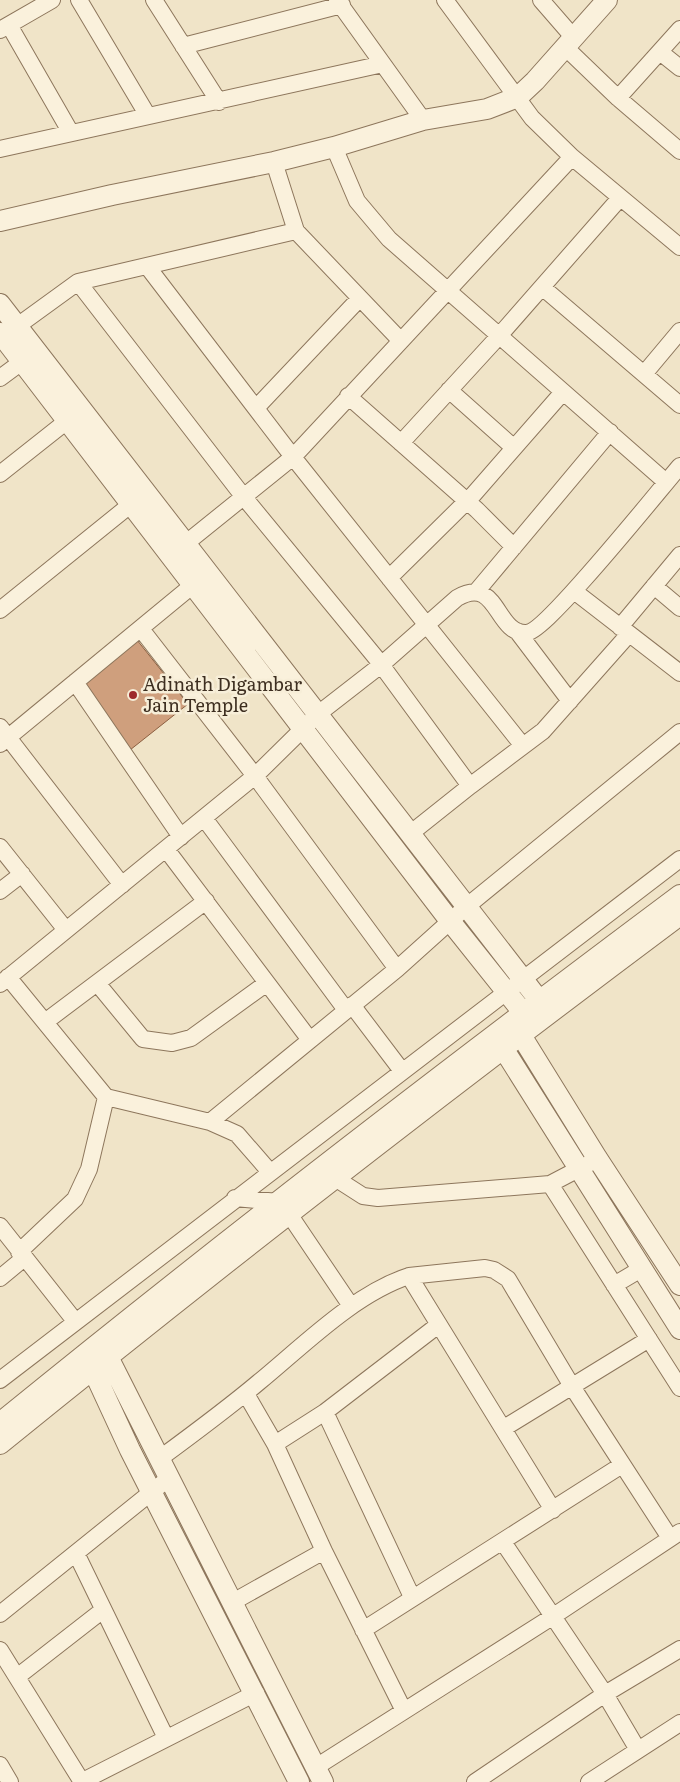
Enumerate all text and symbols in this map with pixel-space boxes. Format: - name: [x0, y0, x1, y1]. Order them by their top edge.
- place label: Adinath Digambar Jain Temple: [143, 670, 303, 718]
- marker: Adinath Digambar Jain Temple: [127, 689, 139, 701]

